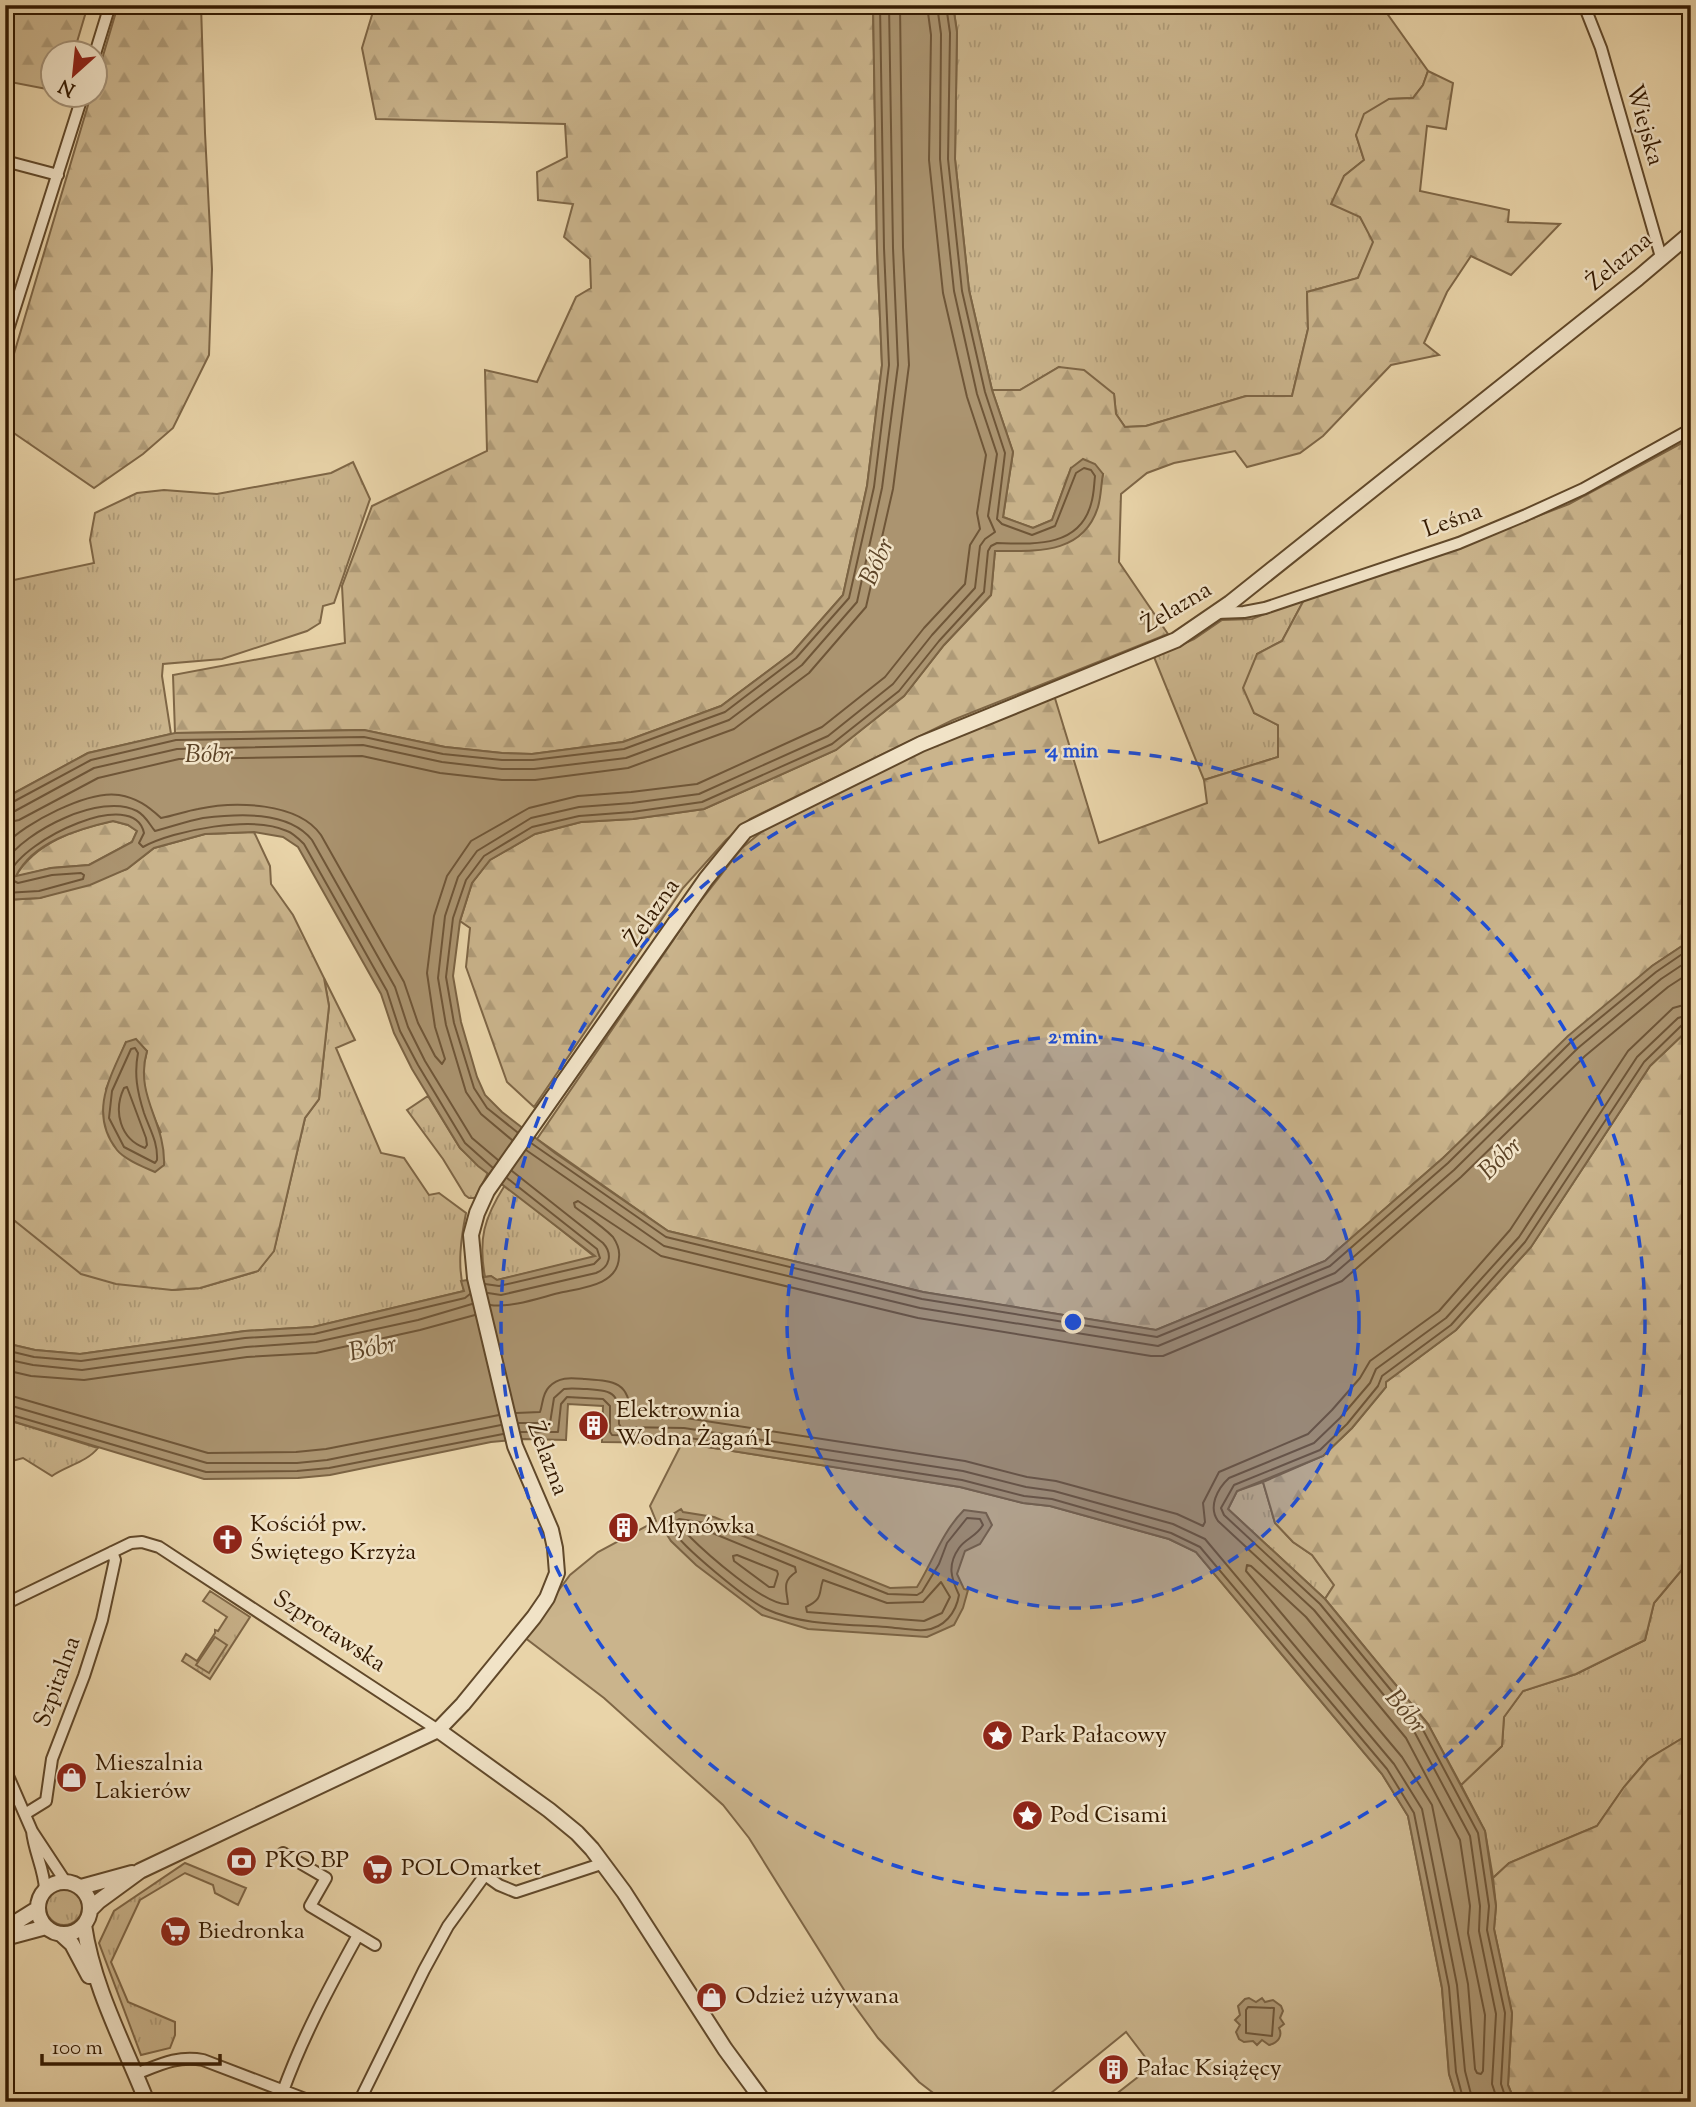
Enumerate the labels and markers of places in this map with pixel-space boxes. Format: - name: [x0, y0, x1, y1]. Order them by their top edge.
- centre of rings: [1061, 1310, 1085, 1334]
- place label: Elektrownia Wodna Żagań I: [616, 1394, 772, 1456]
- building icon: Elektrownia Wodna Żagań I: [576, 1408, 610, 1442]
- place label: Kościół pw. Świętego Krzyża: [250, 1508, 416, 1570]
- building icon: Młynówka: [606, 1510, 640, 1544]
- place label: Młynówka: [646, 1510, 755, 1544]
- church icon: Kościół pw. Świętego Krzyża: [210, 1522, 244, 1556]
- place icon: Park Pałacowy: [981, 1719, 1015, 1753]
- place label: Park Pałacowy: [1021, 1719, 1167, 1753]
- place label: Mieszalnia Lakierów: [95, 1747, 203, 1809]
- shop icon: Mieszalnia Lakierów: [55, 1761, 89, 1795]
- place icon: Pod Cisami: [1010, 1799, 1044, 1833]
- place label: Pod Cisami: [1050, 1799, 1167, 1833]
- bank icon: PKO BP: [225, 1844, 259, 1878]
- place label: PKO BP: [265, 1844, 349, 1878]
- supermarket icon: POLOmarket: [361, 1852, 395, 1886]
- place label: POLOmarket: [401, 1852, 541, 1886]
- supermarket icon: Biedronka: [158, 1915, 192, 1949]
- place label: Biedronka: [198, 1915, 305, 1949]
- shop icon: Odzież używana: [695, 1980, 729, 2014]
- place label: Odzież używana: [735, 1980, 899, 2014]
- building icon: Pałac Książęcy: [1097, 2052, 1131, 2086]
- place label: Pałac Książęcy: [1137, 2052, 1282, 2086]

